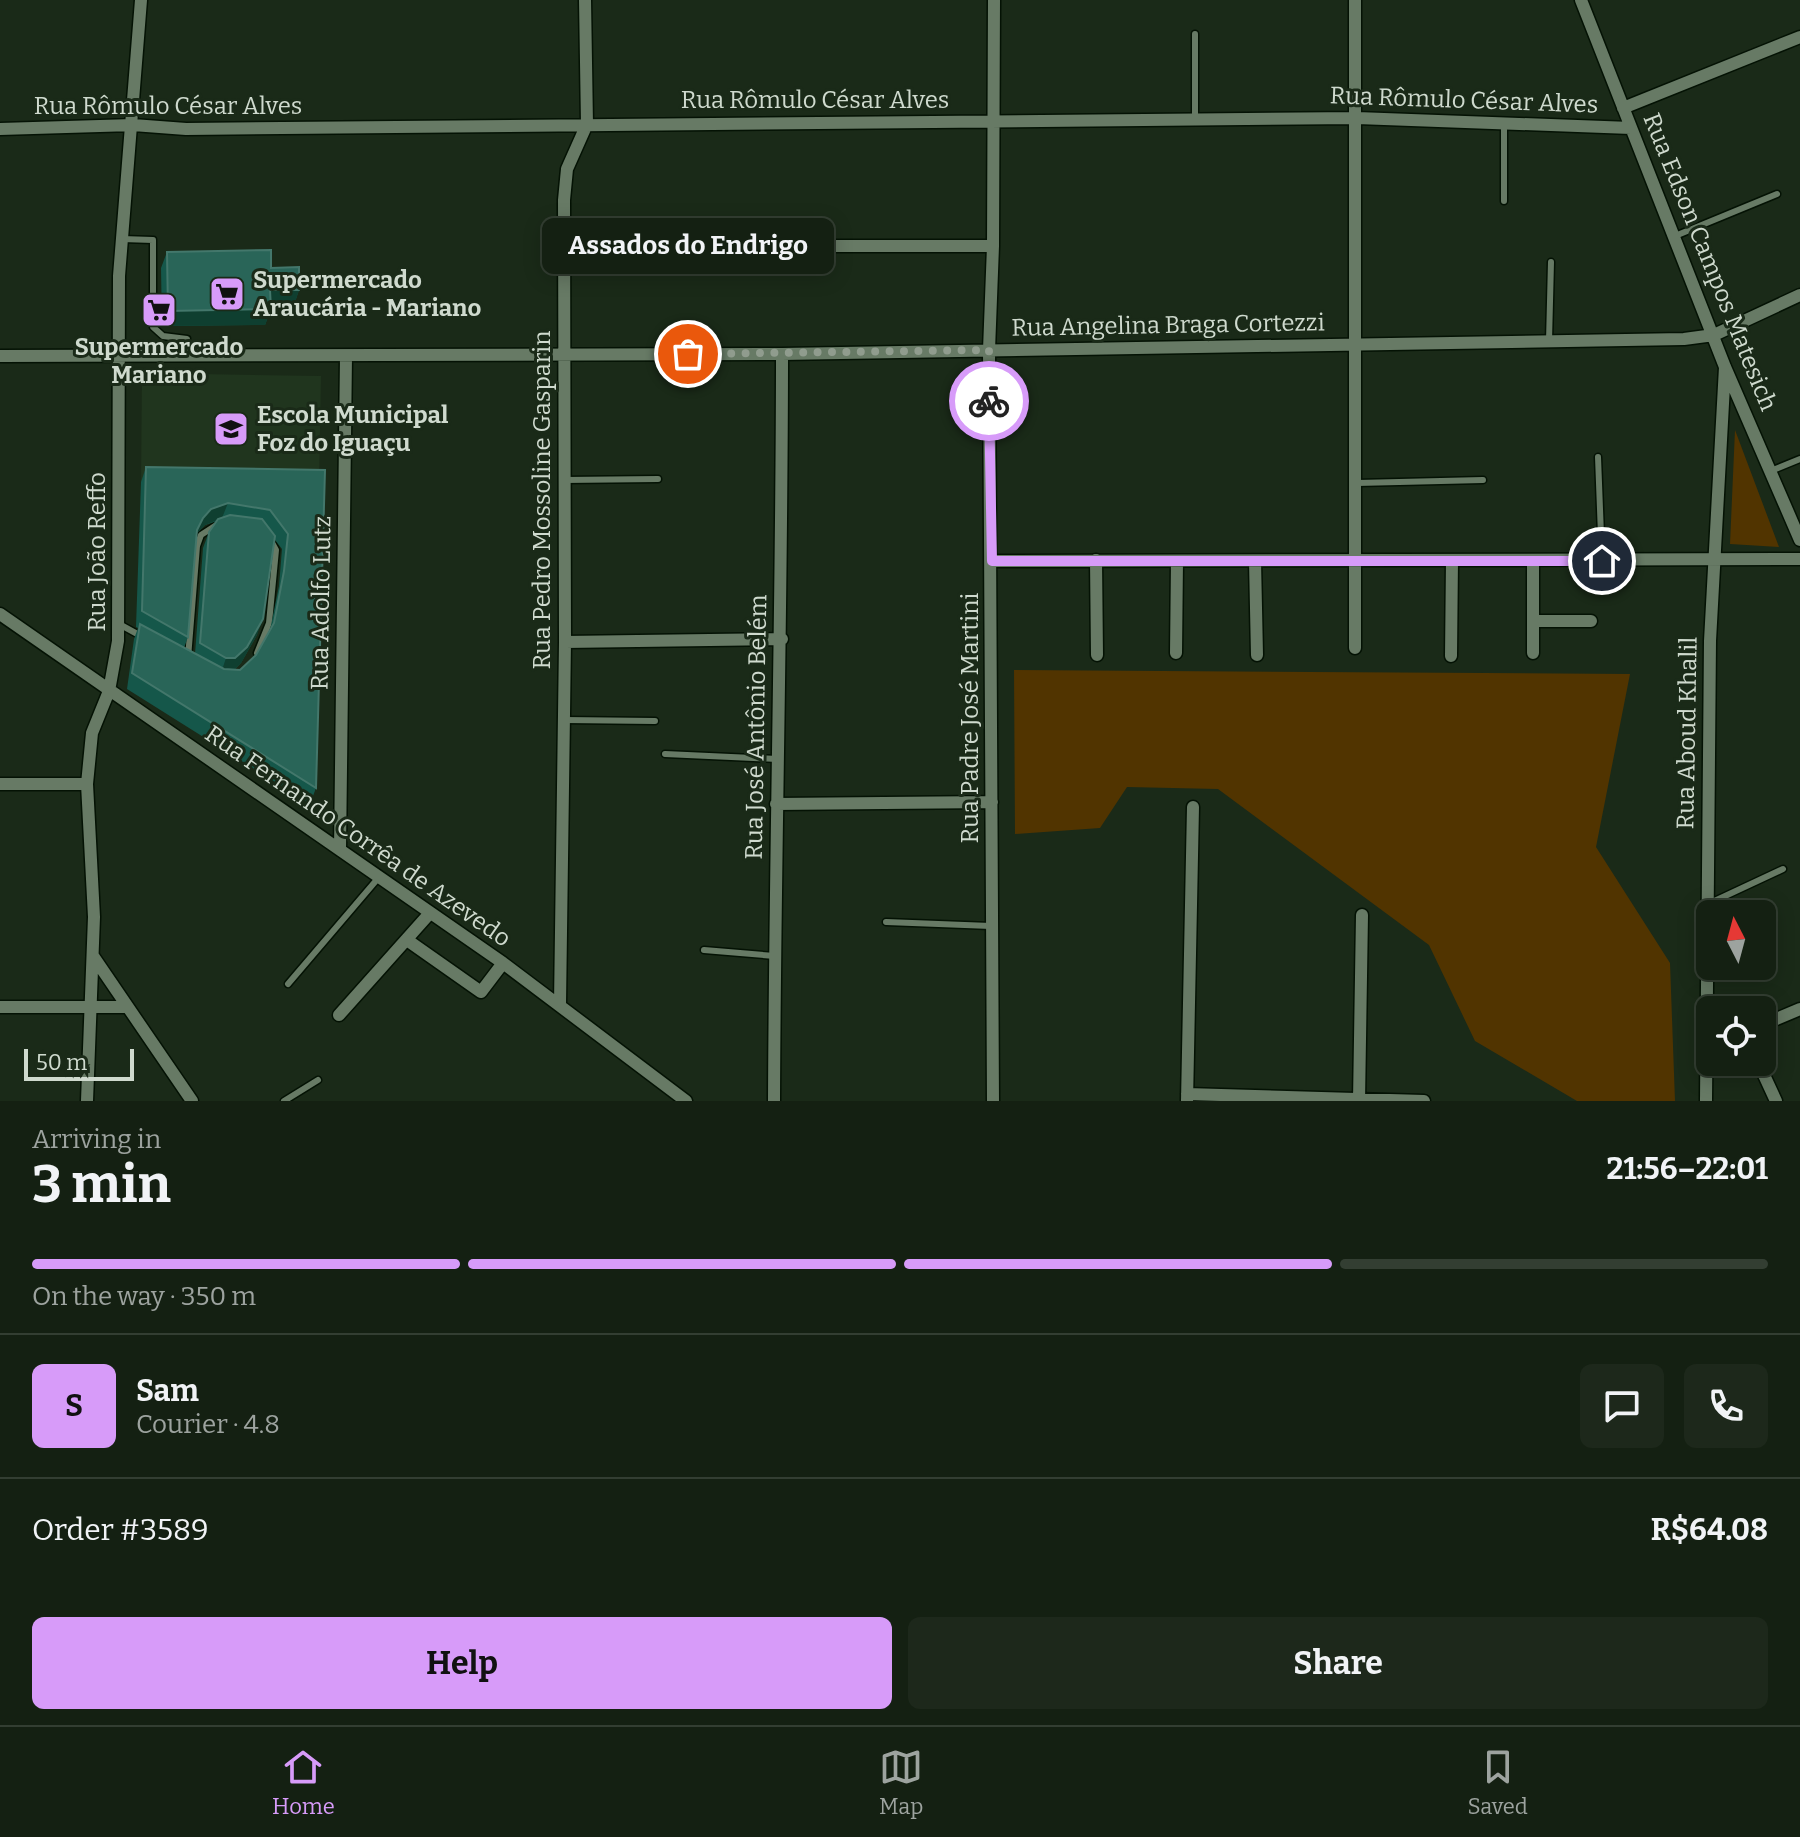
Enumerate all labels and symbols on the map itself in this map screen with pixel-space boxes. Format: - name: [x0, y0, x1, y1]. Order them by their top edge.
- street label: Rua Rômulo César Alves: [1329, 81, 1599, 119]
- street label: Rua Rômulo César Alves: [681, 86, 949, 114]
- street label: Rua Rômulo César Alves: [34, 92, 302, 120]
- street label: Rua Edson Campos Matesich: [1637, 109, 1783, 415]
- callout: Assados do Endrigo: [542, 218, 834, 274]
- place label: Supermercado Araucária - Mariano: [253, 266, 482, 322]
- supermarket icon: Supermercado Araucária - Mariano: [208, 275, 246, 313]
- supermarket icon: Supermercado Mariano: [140, 291, 178, 329]
- street label: Rua Angelina Braga Cortezzi: [1011, 308, 1325, 342]
- pin: [654, 320, 722, 388]
- street label: Rua Pedro Mossoline Gasparin: [528, 331, 556, 669]
- place label: Supermercado Mariano: [75, 333, 244, 389]
- courier: [949, 361, 1029, 441]
- place label: Escola Municipal Foz do Iguaçu: [257, 401, 449, 457]
- school or university icon: Escola Municipal Foz do Iguaçu: [212, 410, 250, 448]
- street label: Rua João Reffo: [83, 472, 111, 632]
- street label: Rua Adolfo Lutz: [305, 516, 337, 690]
- pin: [1568, 527, 1636, 595]
- street label: Rua Padre José Martini: [956, 593, 984, 844]
- street label: Rua José Antônio Belém: [740, 594, 772, 860]
- street label: Rua Aboud Khalil: [1671, 636, 1703, 830]
- street label: Rua Fernando Corrêa de Azevedo: [200, 719, 516, 953]
- north arrow: [1696, 900, 1776, 980]
- scale bar: [24, 1045, 134, 1081]

